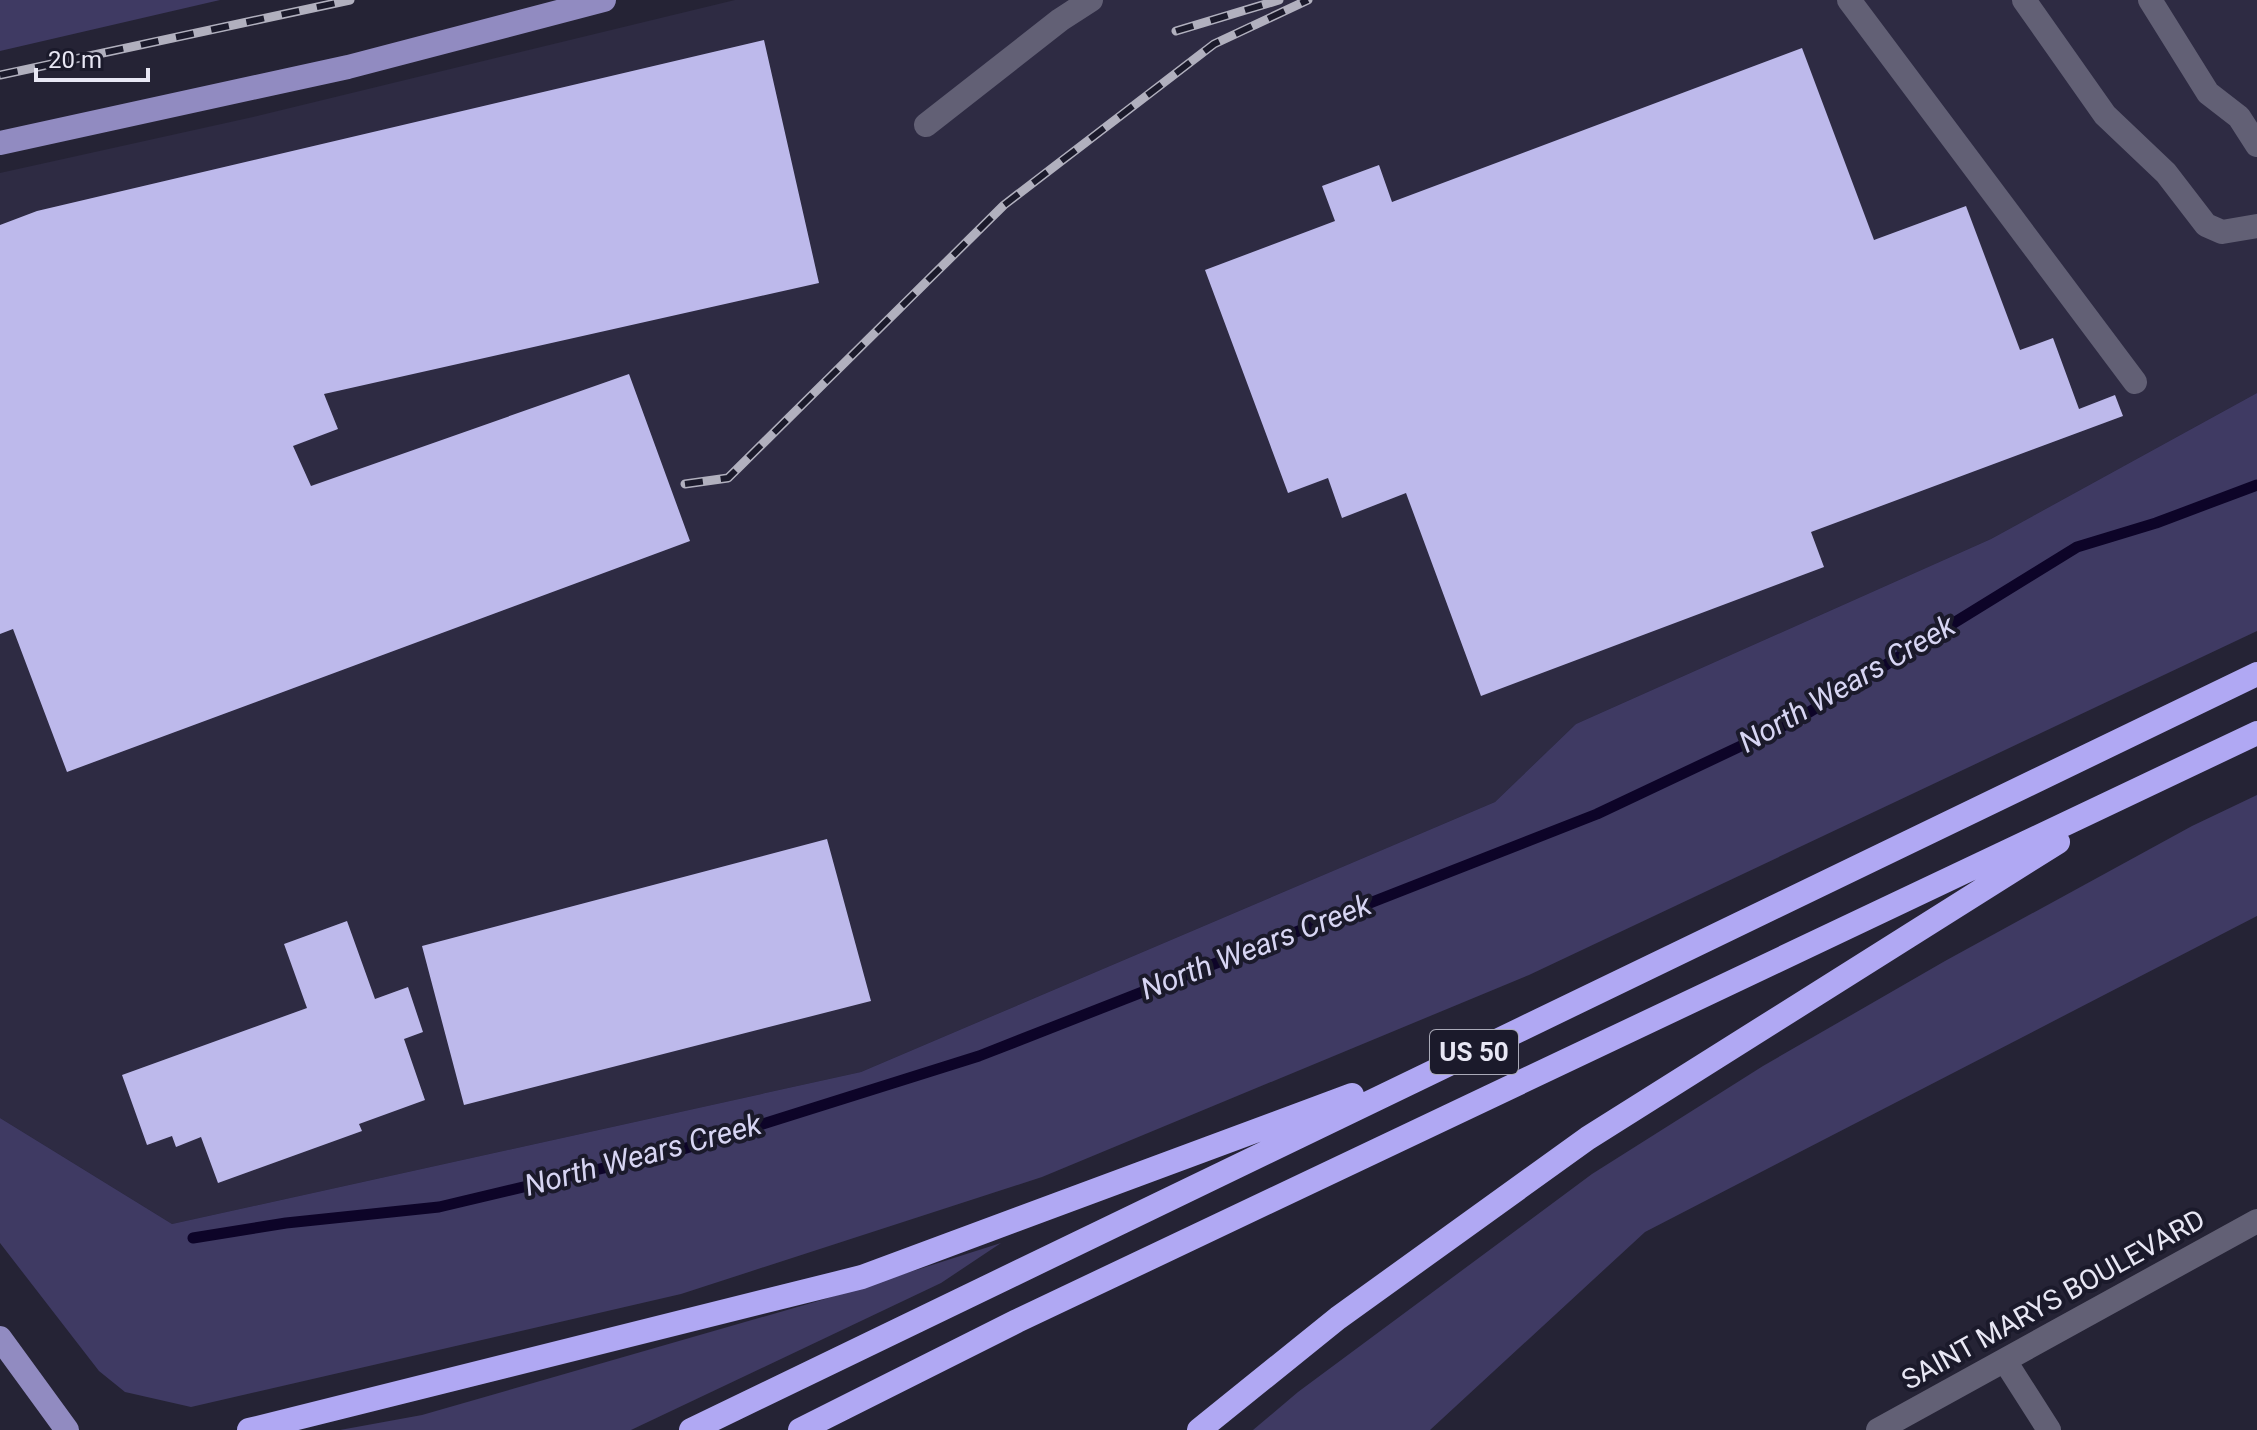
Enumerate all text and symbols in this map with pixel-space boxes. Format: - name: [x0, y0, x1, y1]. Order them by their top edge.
- scale bar: [36, 32, 148, 82]
- text: 20 m: [48, 46, 102, 74]
- water label: North Wears Creek: [1732, 607, 1962, 760]
- water label: North Wears Creek: [1136, 886, 1377, 1007]
- road number: US 50: [1430, 1030, 1518, 1074]
- water label: North Wears Creek: [521, 1106, 766, 1203]
- street label: SAINT MARYS BOULEVARD: [1896, 1202, 2211, 1397]

